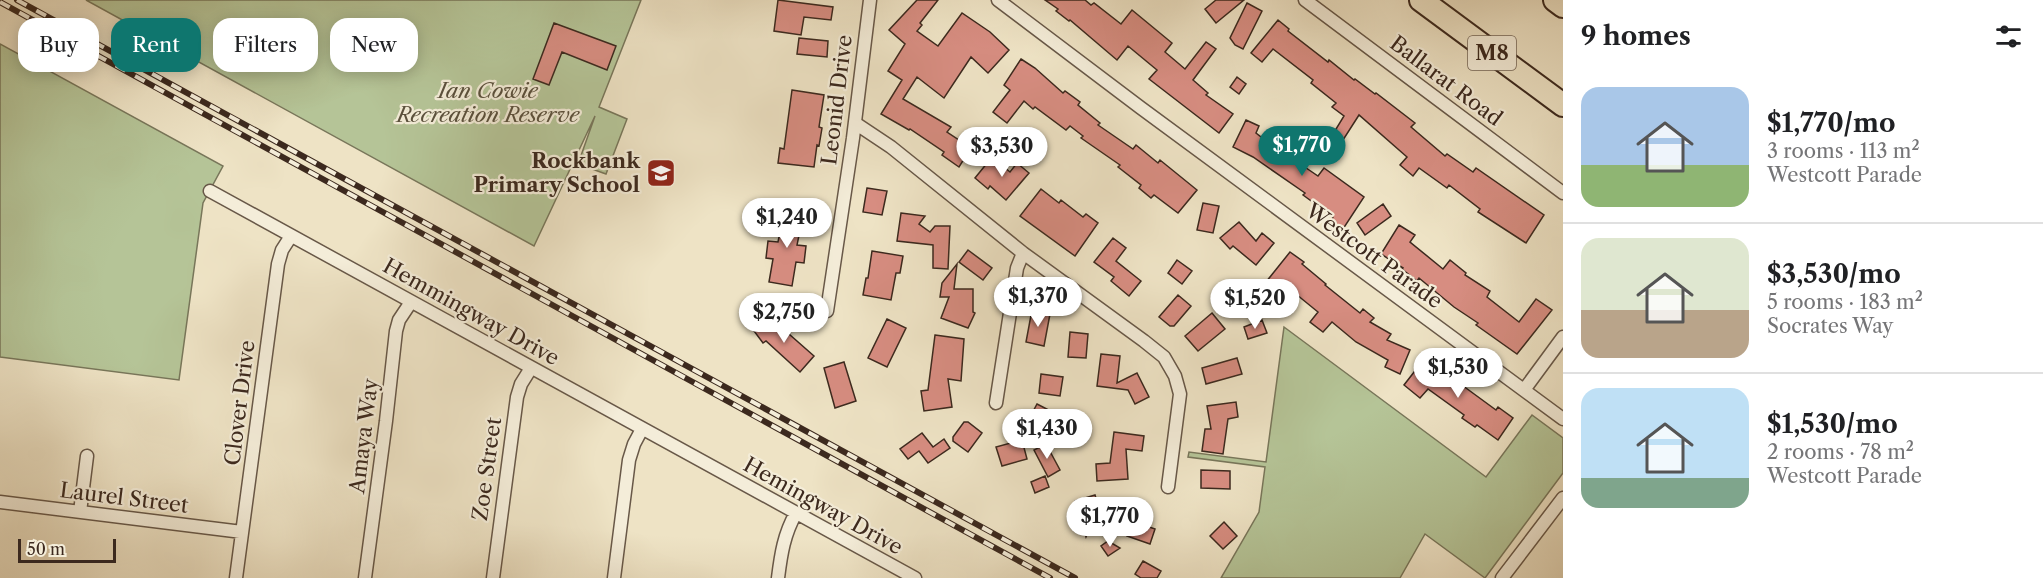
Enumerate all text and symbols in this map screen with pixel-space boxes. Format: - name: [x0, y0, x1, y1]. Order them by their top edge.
- chip: Buy: [18, 18, 99, 72]
- chip: Rent: [111, 18, 201, 72]
- chip: Filters: [213, 18, 318, 72]
- chip: New: [330, 18, 418, 72]
- text: 9 homes: [1581, 20, 1691, 52]
- icon: filters: [1992, 20, 2025, 53]
- street label: Ballarat Road: [1385, 30, 1508, 131]
- street label: Leonid Drive: [816, 33, 857, 166]
- road number: M8: [1468, 36, 1516, 70]
- park label: Ian Cowie Recreation Reserve: [395, 78, 580, 127]
- text: $1,770/mo: [1767, 107, 1895, 139]
- icon: home: [1629, 111, 1701, 183]
- pin: $1,770: [1253, 126, 1351, 177]
- pin: $3,530: [953, 127, 1051, 178]
- text: $1,770: [1272, 133, 1332, 157]
- text: $3,530: [970, 134, 1034, 158]
- text: 3 rooms · 113 m²: [1767, 139, 1920, 163]
- place label: Rockbank Primary School: [473, 148, 641, 197]
- school or university icon: Rockbank Primary School: [645, 157, 677, 189]
- text: Westcott Parade: [1767, 163, 1922, 187]
- street label: Westcott Parade: [1300, 197, 1447, 314]
- pin: $1,240: [738, 198, 836, 249]
- text: $1,240: [756, 205, 818, 229]
- street label: Hemmingway Drive: [379, 253, 564, 370]
- text: $3,530/mo: [1767, 258, 1901, 290]
- icon: home: [1629, 262, 1701, 334]
- pin: $1,370: [989, 277, 1087, 328]
- pin: $1,520: [1206, 279, 1304, 330]
- text: $1,370: [1008, 284, 1068, 308]
- text: $1,520: [1224, 286, 1286, 310]
- text: 5 rooms · 183 m²: [1767, 290, 1923, 314]
- pin: $2,750: [735, 293, 833, 344]
- text: $2,750: [753, 300, 815, 324]
- text: Socrates Way: [1767, 314, 1893, 338]
- street label: Clover Drive: [219, 339, 260, 467]
- pin: $1,530: [1409, 348, 1507, 399]
- text: $1,530: [1428, 355, 1488, 379]
- street label: Amaya Way: [344, 377, 383, 496]
- text: $1,530/mo: [1767, 408, 1898, 440]
- pin: $1,430: [998, 409, 1096, 460]
- icon: home: [1629, 412, 1701, 484]
- street label: Zoe Street: [467, 415, 506, 522]
- text: $1,430: [1016, 416, 1078, 440]
- text: 2 rooms · 78 m²: [1767, 440, 1914, 464]
- street label: Hemingway Drive: [739, 451, 907, 560]
- text: Westcott Parade: [1767, 464, 1922, 488]
- street label: Laurel Street: [58, 477, 190, 518]
- pin: $1,770: [1061, 497, 1159, 548]
- text: $1,770: [1080, 504, 1140, 528]
- scale bar: [18, 536, 116, 564]
- text: 50 m: [27, 539, 65, 559]

